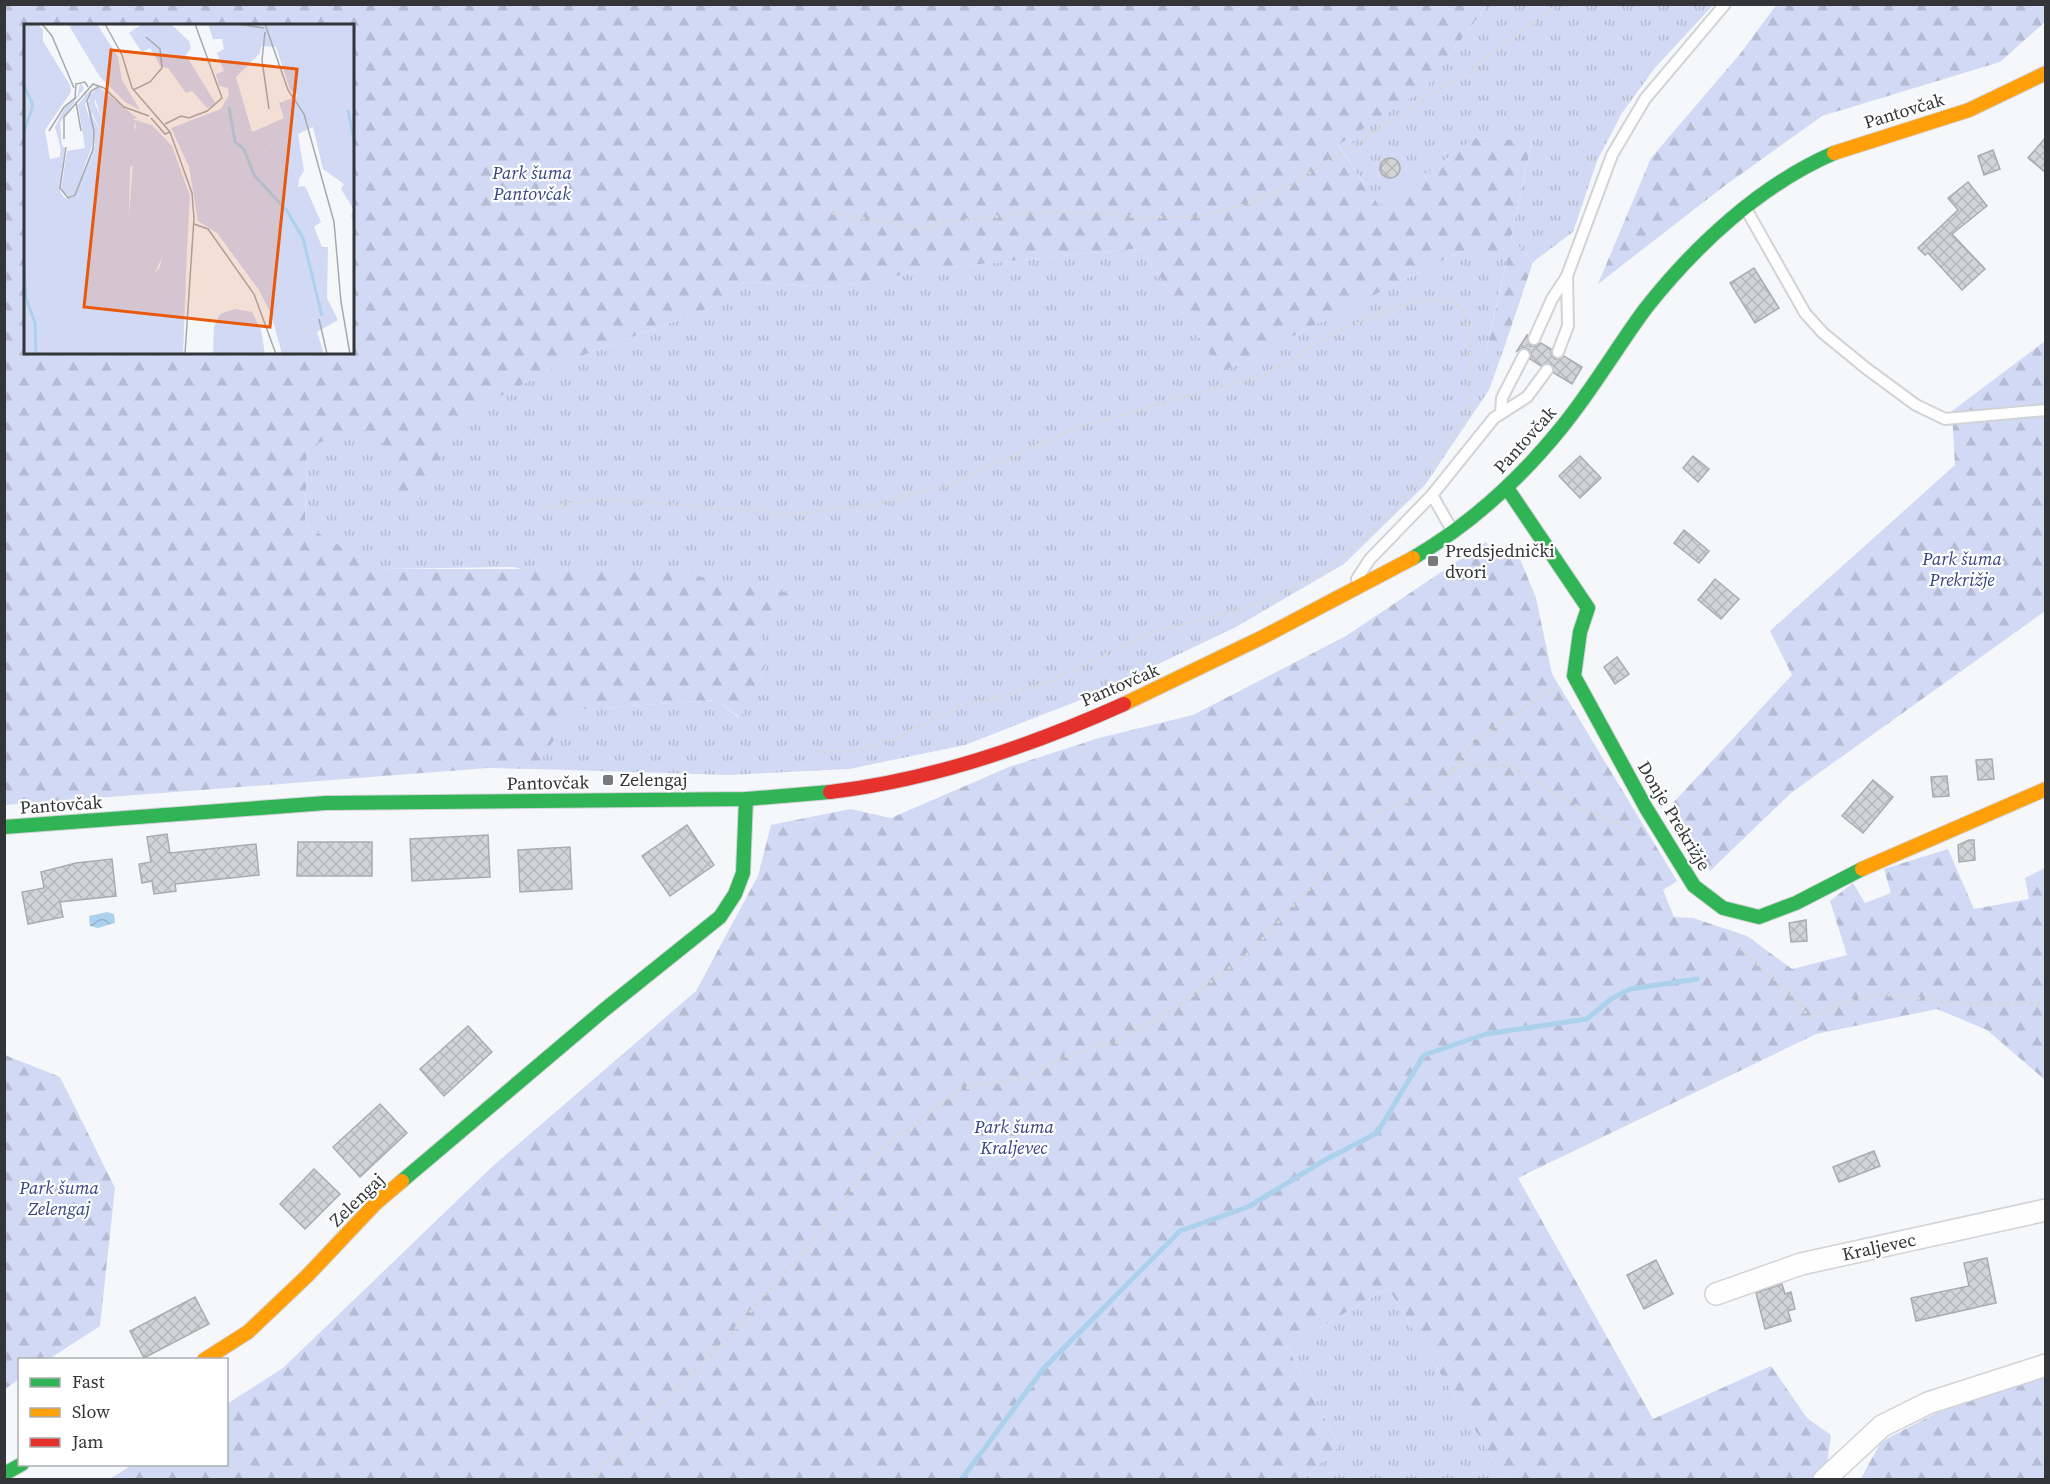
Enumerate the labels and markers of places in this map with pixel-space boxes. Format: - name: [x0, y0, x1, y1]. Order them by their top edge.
- place label: Predsjednički dvori: [1445, 538, 1555, 584]
- marker: Predsjednički dvori: [1426, 554, 1440, 568]
- place label: Zelengaj: [620, 767, 687, 792]
- marker: Zelengaj: [601, 773, 615, 787]

